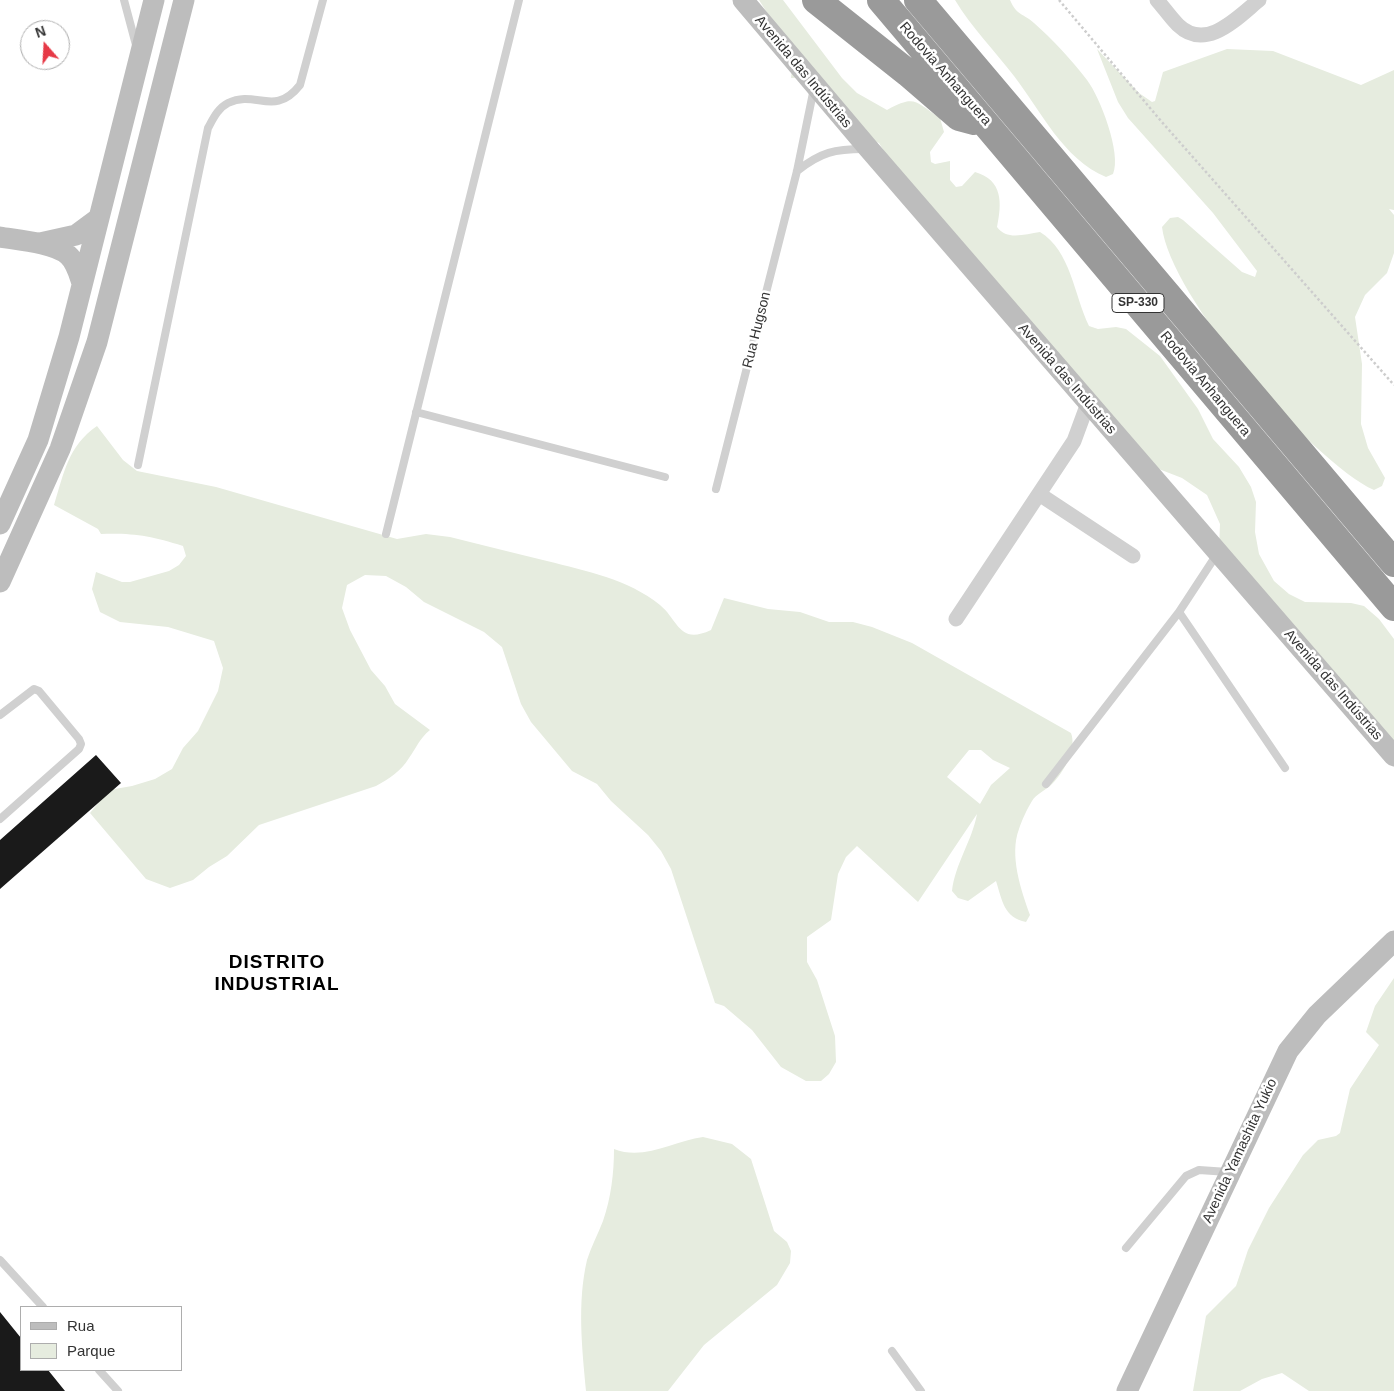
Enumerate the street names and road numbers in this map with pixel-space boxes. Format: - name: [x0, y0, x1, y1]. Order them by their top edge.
- street label: Avenida das Indústrias: [751, 12, 855, 132]
- street label: Rodovia Anhanguera: [896, 19, 994, 129]
- street label: Rua Hugson: [739, 290, 775, 370]
- road number: SP-330: [1112, 294, 1164, 312]
- street label: Avenida das Indústrias: [1014, 320, 1120, 438]
- street label: Rodovia Anhanguera: [1156, 328, 1254, 440]
- street label: Avenida das Indústrias: [1280, 626, 1386, 744]
- street label: Avenida Yamashita Yukio: [1199, 1076, 1281, 1226]

